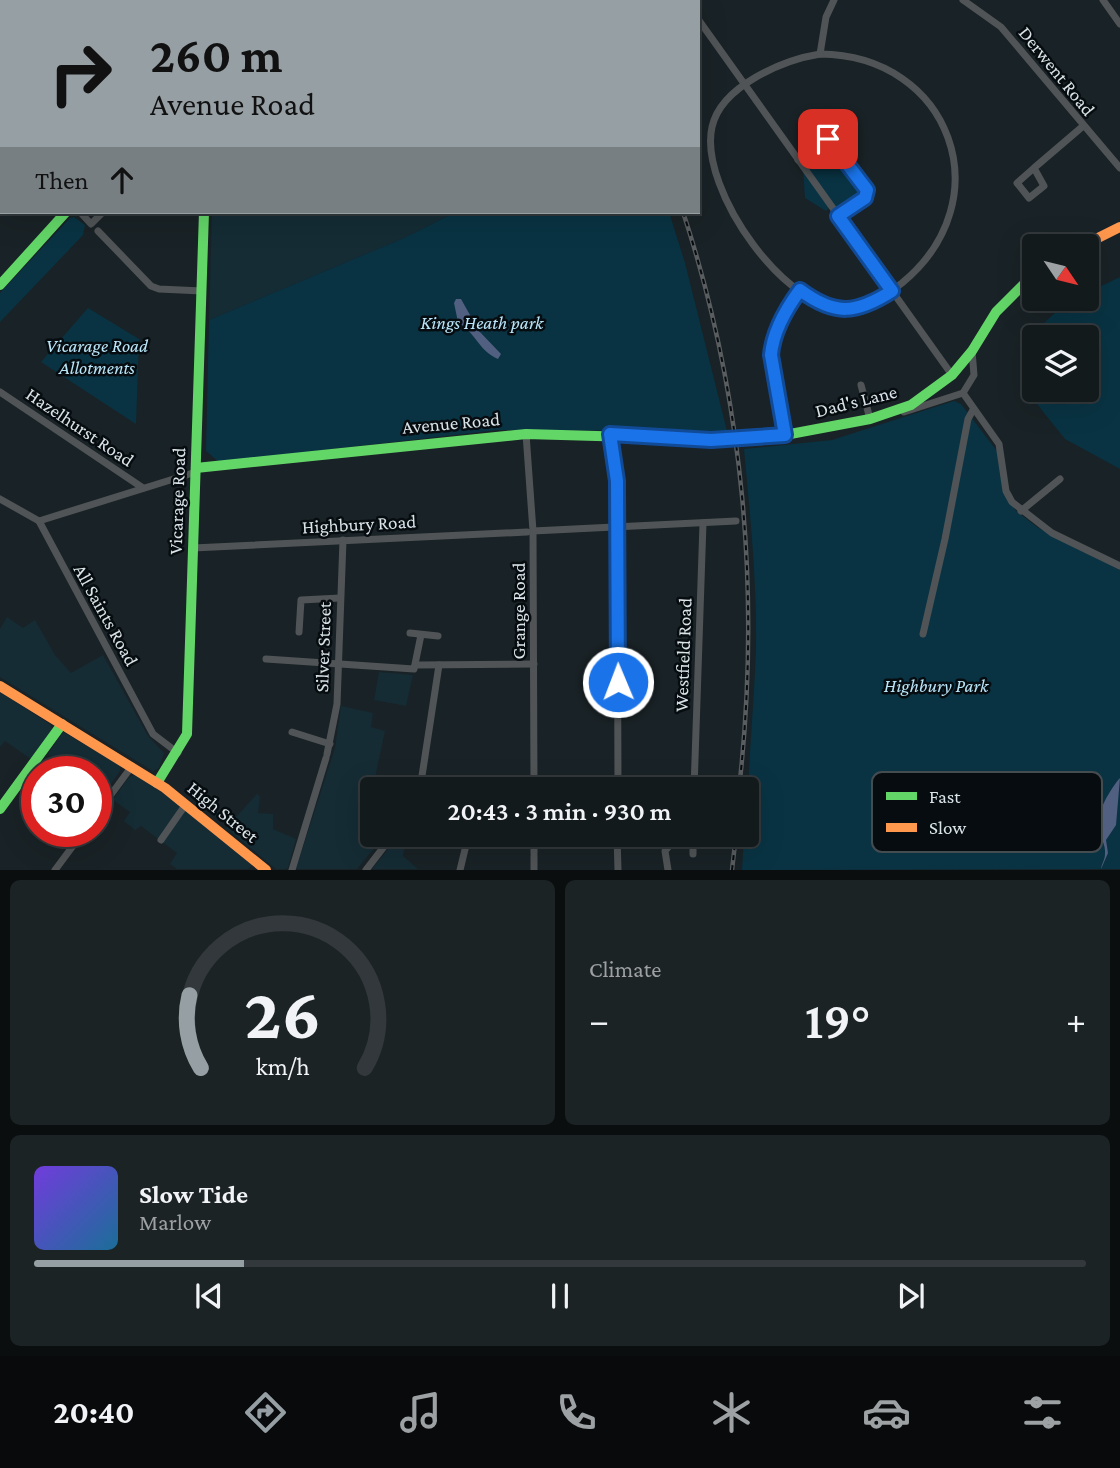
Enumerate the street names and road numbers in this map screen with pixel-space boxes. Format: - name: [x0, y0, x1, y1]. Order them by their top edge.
- street label: Derwent Road: [1015, 22, 1099, 120]
- street label: Dad's Lane: [813, 381, 899, 421]
- street label: Hazelhurst Road: [22, 383, 138, 471]
- street label: Avenue Road: [401, 408, 501, 438]
- street label: Vicarage Road: [165, 447, 189, 555]
- street label: Highbury Road: [301, 511, 417, 537]
- street label: All Saints Road: [69, 561, 143, 669]
- street label: Grange Road: [508, 563, 529, 659]
- street label: Westfield Road: [671, 598, 695, 712]
- street label: Silver Street: [311, 601, 335, 693]
- street label: High Street: [183, 777, 263, 847]

